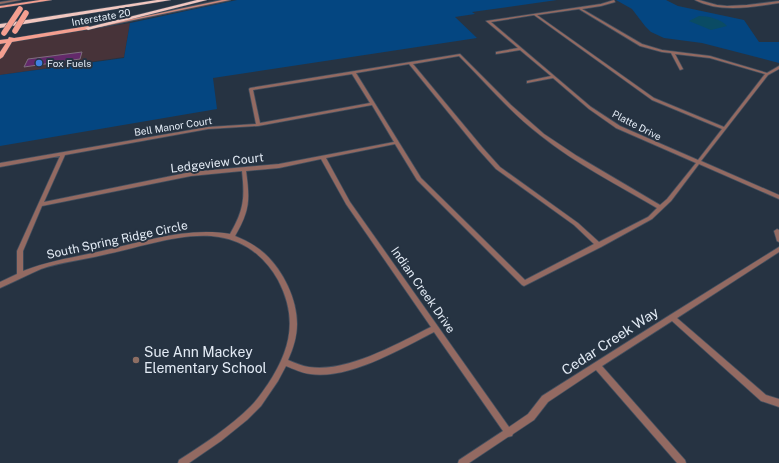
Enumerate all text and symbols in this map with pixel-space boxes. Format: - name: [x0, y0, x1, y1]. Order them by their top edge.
- street label: Interstate 20: [71, 6, 131, 28]
- place label: Fox Fuels: [47, 57, 91, 69]
- marker: Fox Fuels: [34, 58, 44, 68]
- street label: Platte Drive: [610, 107, 664, 143]
- street label: Bell Manor Court: [133, 114, 213, 138]
- street label: Ledgeview Court: [170, 150, 265, 176]
- street label: South Spring Ridge Circle: [45, 218, 189, 262]
- street label: Indian Creek Drive: [388, 244, 458, 336]
- street label: Cedar Creek Way: [559, 304, 662, 378]
- place label: Sue Ann Mackey Elementary School: [144, 344, 267, 376]
- marker: Sue Ann Mackey Elementary School: [131, 355, 141, 365]

